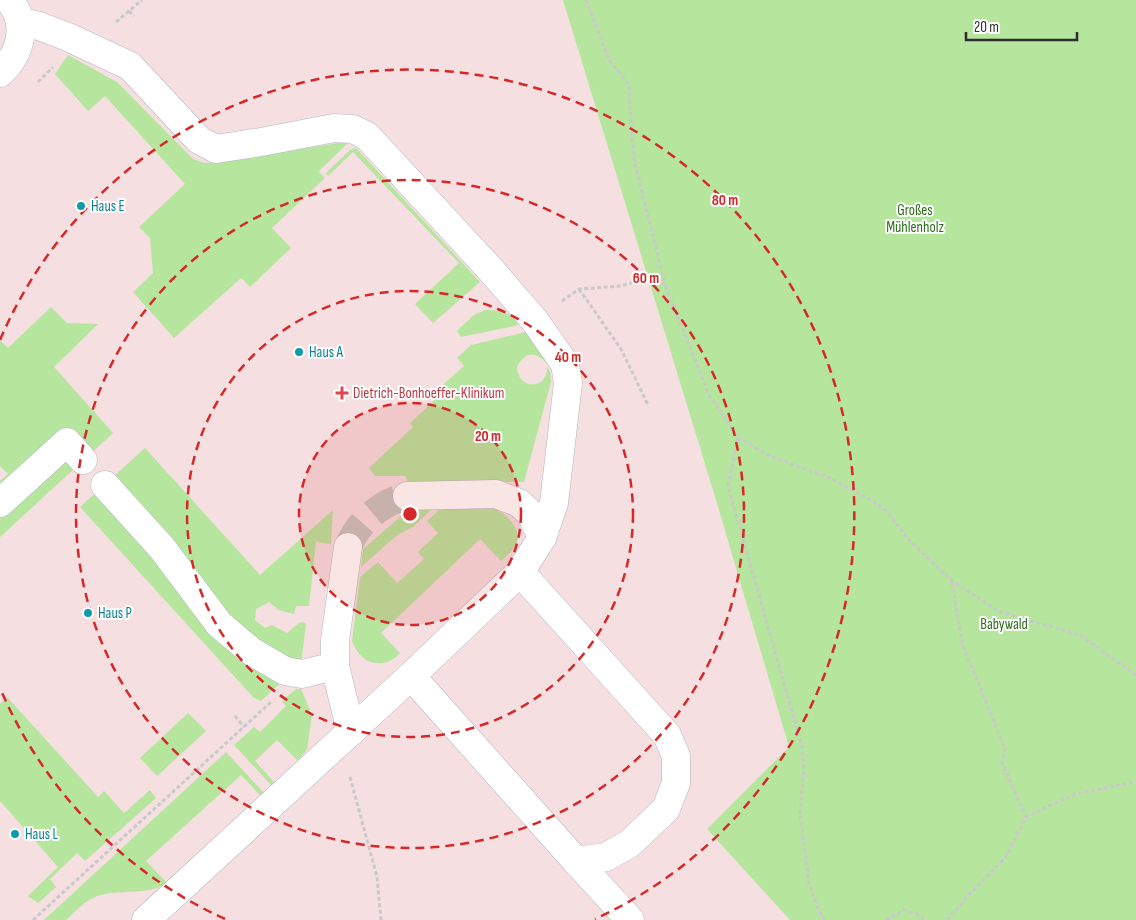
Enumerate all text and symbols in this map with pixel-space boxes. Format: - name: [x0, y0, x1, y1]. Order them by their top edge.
- scale bar: [966, 10, 1077, 42]
- text: 20 m: [974, 18, 999, 37]
- text: 80 m: [712, 191, 738, 210]
- place label: Haus E: [91, 197, 125, 216]
- marker: Haus E: [75, 200, 87, 212]
- park label: Großes Mühlenholz: [886, 201, 944, 237]
- text: 60 m: [633, 269, 659, 288]
- place label: Haus A: [309, 343, 343, 362]
- marker: Haus A: [293, 346, 305, 358]
- text: 40 m: [555, 348, 581, 367]
- place label: Dietrich-Bonhoeffer-Klinikum: [353, 384, 504, 403]
- marker: Dietrich-Bonhoeffer-Klinikum: [335, 386, 349, 400]
- text: 20 m: [475, 427, 501, 446]
- centre of rings: [401, 505, 419, 523]
- place label: Haus P: [98, 604, 132, 623]
- marker: Haus P: [82, 607, 94, 619]
- park label: Babywald: [980, 615, 1028, 634]
- place label: Haus L: [25, 825, 58, 844]
- marker: Haus L: [9, 828, 21, 840]

